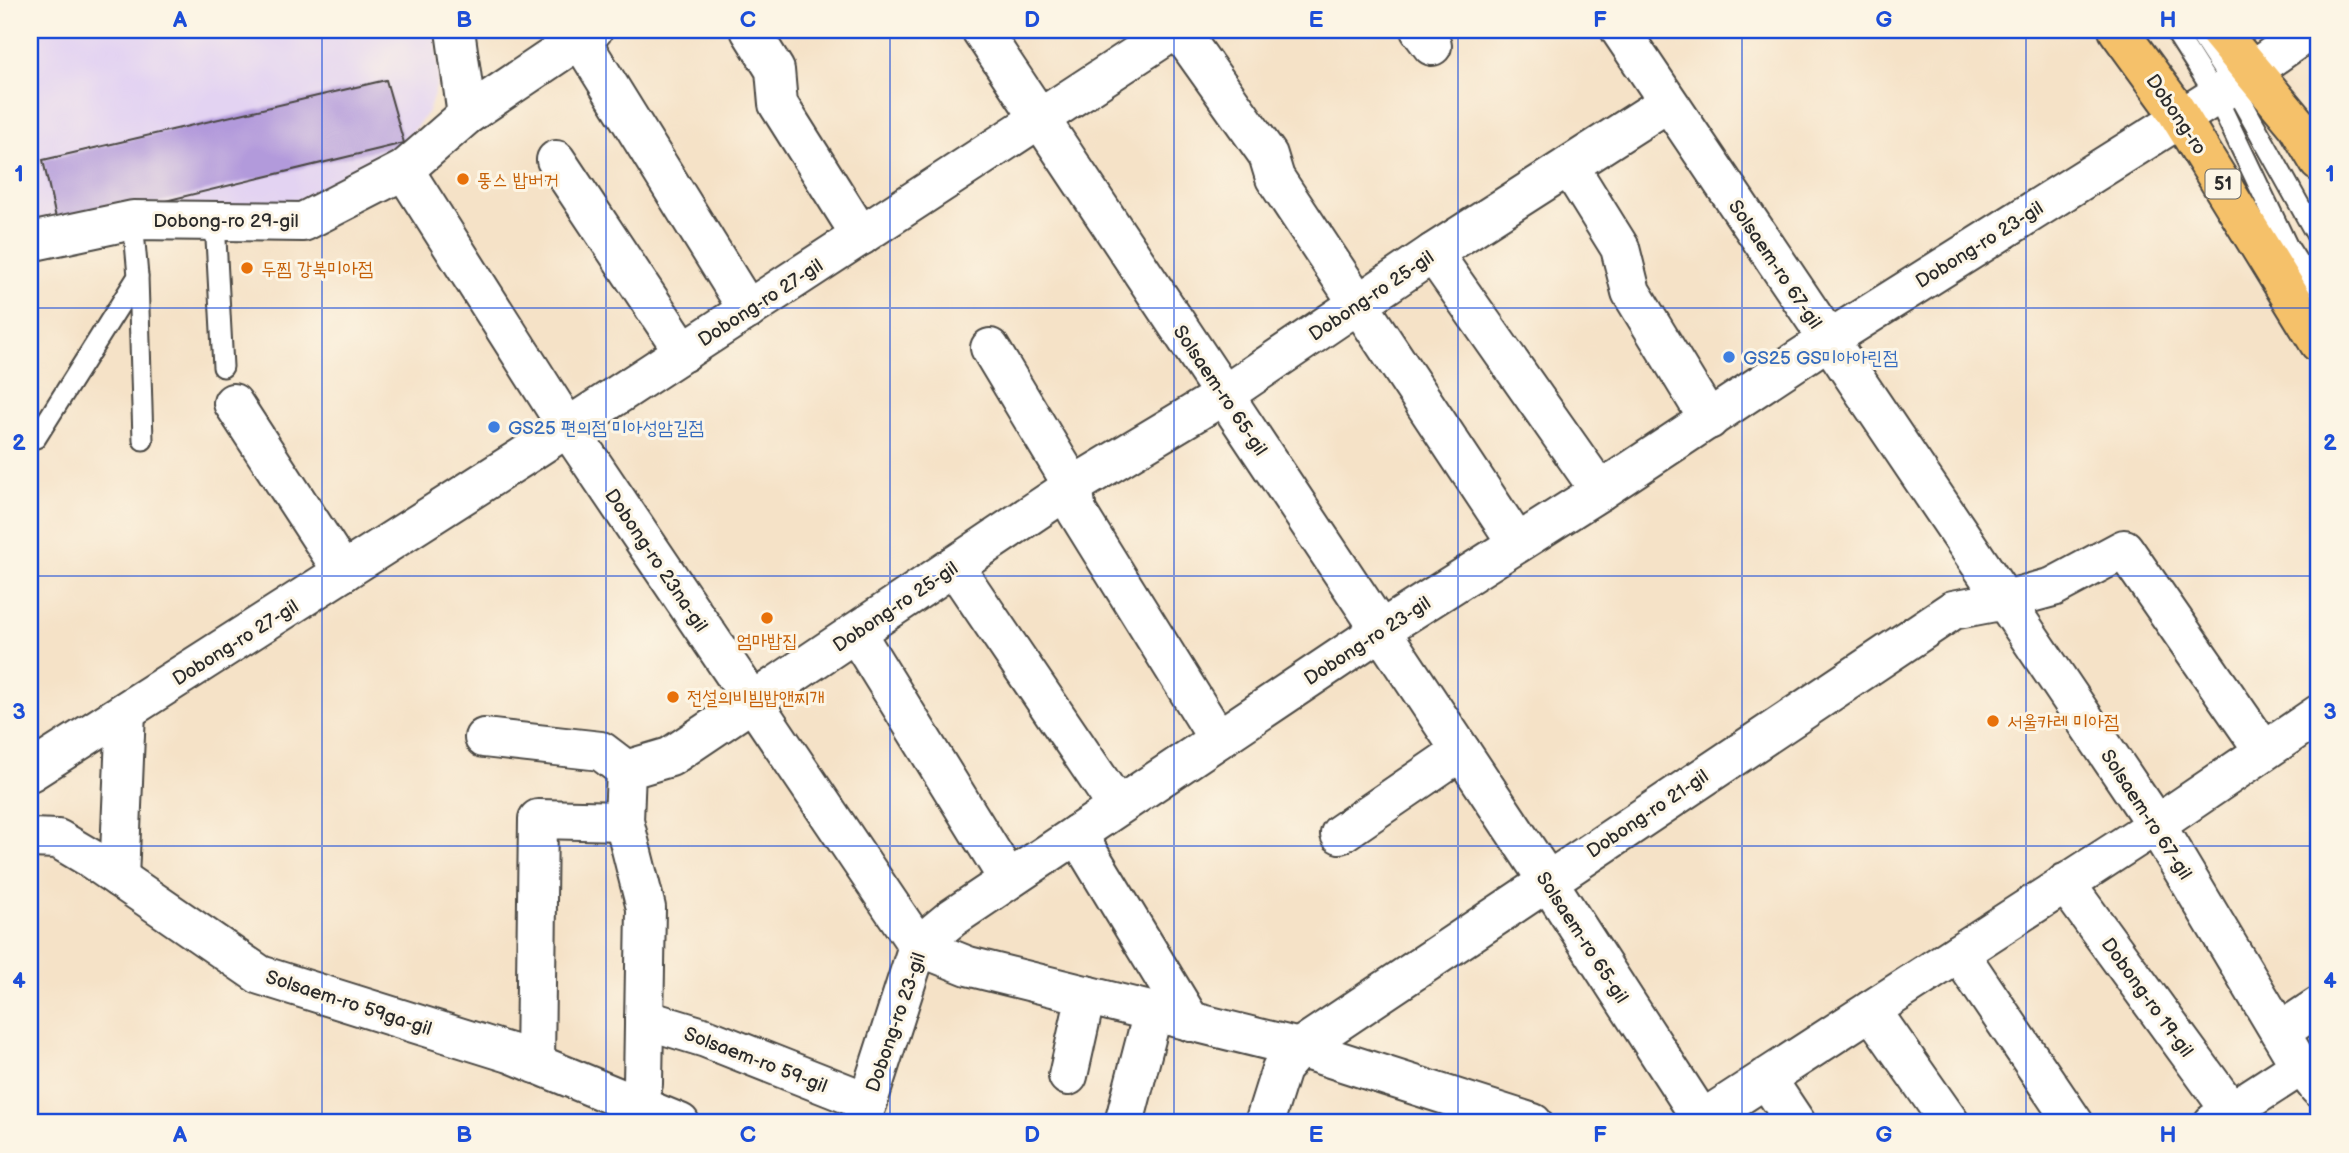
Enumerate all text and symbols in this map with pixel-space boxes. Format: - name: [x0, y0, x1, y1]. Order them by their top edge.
- text: A: [172, 6, 188, 34]
- text: B: [456, 6, 472, 34]
- text: C: [740, 6, 756, 34]
- text: D: [1024, 6, 1040, 34]
- text: E: [1309, 6, 1324, 34]
- text: F: [1593, 6, 1607, 34]
- text: G: [1876, 6, 1893, 34]
- text: H: [2159, 6, 2177, 34]
- street label: Dobong-ro: [2141, 70, 2211, 159]
- text: 1: [14, 160, 24, 188]
- text: 1: [2325, 160, 2335, 188]
- place label: 뚱스 밥버거: [477, 169, 559, 192]
- road number: 51: [2206, 169, 2240, 198]
- marker: 뚱스 밥버거: [455, 171, 471, 187]
- street label: Solsaem-ro 67-gil: [1723, 196, 1826, 334]
- street label: Dobong-ro 23-gil: [1912, 197, 2048, 294]
- street label: Dobong-ro 29-gil: [153, 210, 299, 233]
- street label: Dobong-ro 25-gil: [1305, 246, 1439, 346]
- street label: Dobong-ro 27-gil: [694, 254, 827, 352]
- place label: 두찜 강북미아점: [261, 258, 373, 281]
- marker: 두찜 강북미아점: [239, 260, 255, 276]
- street label: Solsaem-ro 65-gil: [1168, 321, 1272, 460]
- place label: GS25 GS미아아린점: [1743, 347, 1898, 370]
- marker: GS25 GS미아아린점: [1721, 349, 1737, 365]
- place label: GS25 편의점 미아성암길점: [508, 417, 704, 440]
- marker: GS25 편의점 미아성암길점: [486, 419, 502, 435]
- text: 2: [12, 429, 26, 457]
- text: 2: [2323, 429, 2337, 457]
- street label: Dobong-ro 23na-gil: [599, 485, 712, 637]
- street label: Dobong-ro 25-gil: [829, 557, 963, 657]
- street label: Dobong-ro 23-gil: [1300, 592, 1435, 691]
- street label: Dobong-ro 27-gil: [169, 595, 303, 691]
- marker: 엄마밥집: [759, 610, 775, 626]
- place label: 엄마밥집: [736, 630, 798, 653]
- place label: 전설의비빔밥앤찌개: [687, 687, 825, 710]
- marker: 전설의비빔밥앤찌개: [665, 689, 681, 705]
- text: 3: [12, 698, 26, 726]
- text: 3: [2323, 698, 2337, 726]
- place label: 서울카레 미아점: [2007, 711, 2119, 734]
- marker: 서울카레 미아점: [1985, 713, 2001, 729]
- street label: Solsaem-ro 67-gil: [2095, 745, 2196, 884]
- street label: Dobong-ro 21-gil: [1583, 765, 1713, 863]
- street label: Solsaem-ro 65-gil: [1531, 868, 1633, 1008]
- street label: Dobong-ro 19-gil: [2096, 934, 2198, 1062]
- street label: Dobong-ro 23-gil: [862, 950, 931, 1095]
- street label: Solsaem-ro 59ga-gil: [263, 966, 434, 1041]
- text: 4: [12, 967, 26, 995]
- text: 4: [2323, 967, 2337, 995]
- street label: Solsaem-ro 59-gil: [681, 1023, 830, 1098]
- text: A: [172, 1121, 188, 1149]
- text: B: [456, 1121, 472, 1149]
- text: C: [740, 1121, 756, 1149]
- text: D: [1024, 1121, 1040, 1149]
- text: E: [1309, 1121, 1324, 1149]
- text: F: [1593, 1121, 1607, 1149]
- text: G: [1876, 1121, 1893, 1149]
- text: H: [2159, 1121, 2177, 1149]

